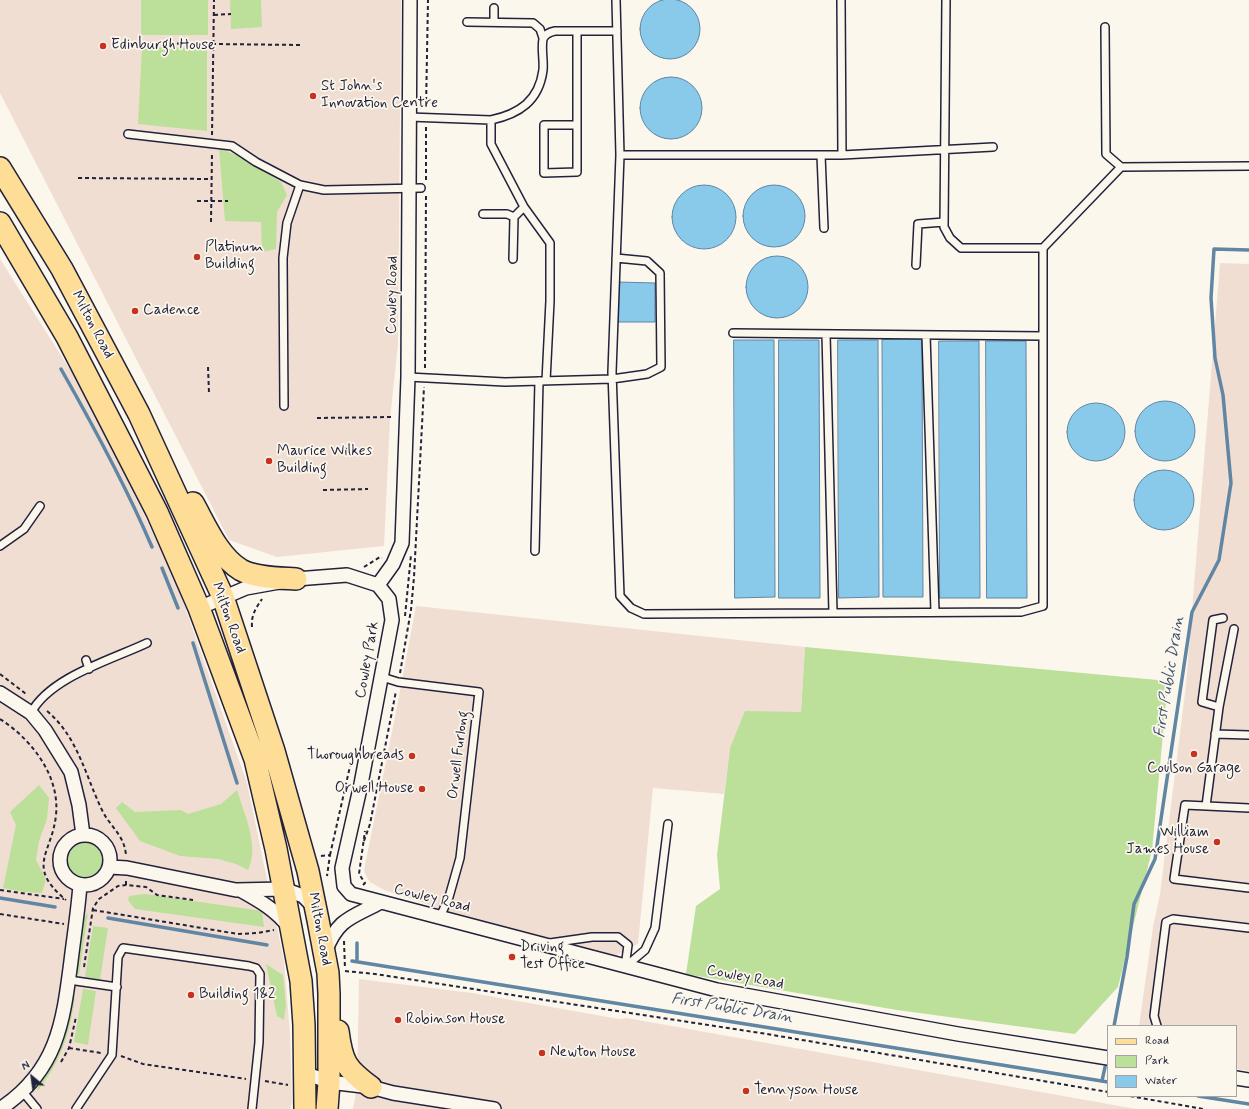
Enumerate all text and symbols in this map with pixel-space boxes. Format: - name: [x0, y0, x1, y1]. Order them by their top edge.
- place label: Edinburgh House: [111, 37, 215, 55]
- marker: Edinburgh House: [98, 41, 108, 51]
- place label: St John's Innovation Centre: [321, 78, 438, 113]
- marker: St John's Innovation Centre: [308, 91, 318, 101]
- place label: Platinum Building: [205, 239, 263, 274]
- marker: Platinum Building: [192, 252, 202, 262]
- street label: Cowley Road: [383, 256, 403, 334]
- street label: Milton Road: [67, 288, 117, 362]
- place label: Cadence: [143, 302, 200, 320]
- marker: Cadence: [130, 306, 140, 316]
- place label: Maurice Wilkes Building: [277, 443, 372, 478]
- marker: Maurice Wilkes Building: [264, 456, 274, 466]
- street label: Milton Road: [207, 580, 249, 656]
- water label: First Public Drain: [1151, 615, 1189, 739]
- street label: Cowley Park: [352, 620, 384, 700]
- street label: Orwell Furlong: [445, 710, 473, 800]
- place label: Thoroughbreads: [307, 747, 404, 765]
- marker: Coulson Garage: [1189, 749, 1199, 759]
- marker: Thoroughbreads: [407, 751, 417, 761]
- place label: Coulson Garage: [1147, 760, 1241, 778]
- place label: Orwell House: [335, 780, 414, 798]
- marker: Orwell House: [417, 784, 427, 794]
- place label: William James House: [1126, 824, 1209, 859]
- marker: William James House: [1212, 837, 1222, 847]
- street label: Cowley Road: [392, 881, 472, 917]
- street label: Milton Road: [303, 891, 335, 967]
- place label: Driving Test Office: [520, 939, 585, 974]
- marker: Driving Test Office: [507, 952, 517, 962]
- street label: Cowley Road: [705, 962, 785, 994]
- place label: Building 1&2: [199, 986, 275, 1004]
- marker: Building 1&2: [186, 990, 196, 1000]
- water label: First Public Drain: [670, 990, 794, 1028]
- place label: Robinson House: [406, 1011, 505, 1029]
- marker: Robinson House: [393, 1015, 403, 1025]
- legend: [1107, 1025, 1237, 1097]
- text: Road: [1145, 1033, 1169, 1049]
- place label: Newton House: [550, 1044, 636, 1062]
- marker: Newton House: [537, 1048, 547, 1058]
- text: Park: [1145, 1053, 1169, 1069]
- north arrow: [12, 1057, 52, 1097]
- text: N: [20, 1059, 33, 1074]
- text: Water: [1145, 1073, 1177, 1089]
- place label: Tennyson House: [754, 1082, 859, 1100]
- marker: Tennyson House: [741, 1086, 751, 1096]

